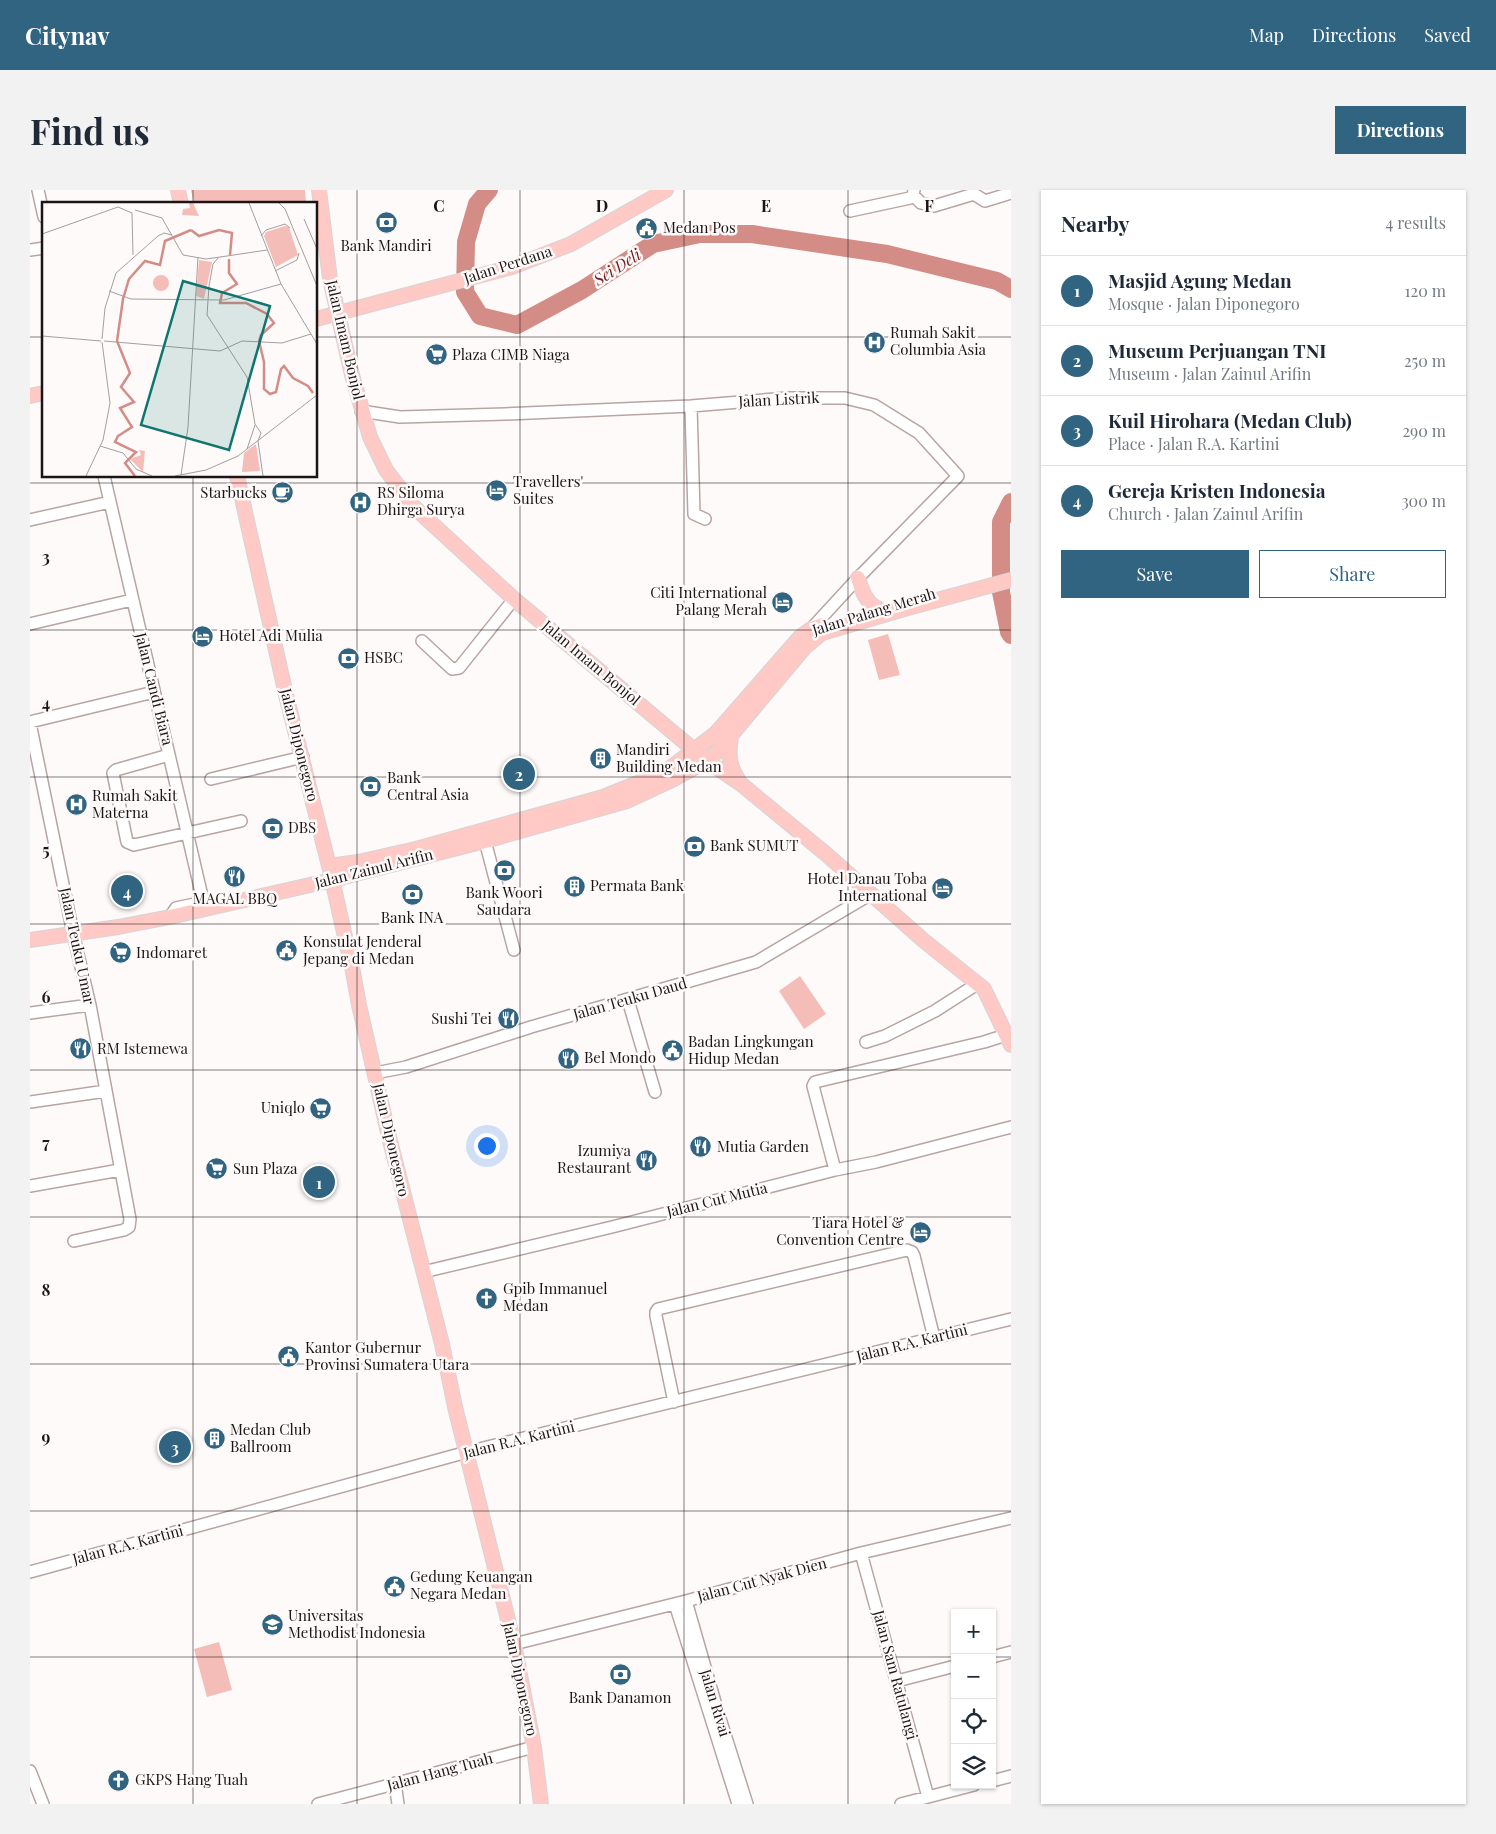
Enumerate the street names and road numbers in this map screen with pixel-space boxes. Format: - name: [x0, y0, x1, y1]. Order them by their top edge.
- street label: Jalan Perdana: [460, 240, 555, 288]
- street label: Jalan Imam Bonjol: [322, 277, 369, 402]
- street label: Jalan Listrik: [737, 387, 821, 411]
- street label: Jalan Palang Merah: [809, 583, 938, 640]
- street label: Jalan Imam Bonjol: [538, 615, 645, 709]
- street label: Jalan Candi Biara: [131, 629, 179, 748]
- street label: Jalan Diponegoro: [276, 685, 324, 803]
- street label: Jalan Zainul Arifin: [312, 844, 435, 893]
- street label: Jalan Teuku Umar: [56, 884, 100, 1007]
- street label: Jalan Teuku Daud: [570, 972, 689, 1024]
- street label: Jalan Diponegoro: [369, 1080, 415, 1198]
- street label: Jalan Cut Mutia: [663, 1177, 770, 1221]
- street label: Jalan R.A. Kartini: [853, 1318, 970, 1366]
- street label: Jalan R.A. Kartini: [460, 1415, 577, 1463]
- street label: Jalan R.A. Kartini: [69, 1519, 186, 1569]
- street label: Jalan Cut Nyak Dien: [694, 1552, 829, 1606]
- street label: Jalan Sam Ratulangi: [869, 1607, 923, 1742]
- street label: Jalan Diponegoro: [499, 1619, 543, 1738]
- street label: Jalan Rivai: [696, 1665, 736, 1740]
- street label: Jalan Hang Tuah: [384, 1747, 495, 1795]

